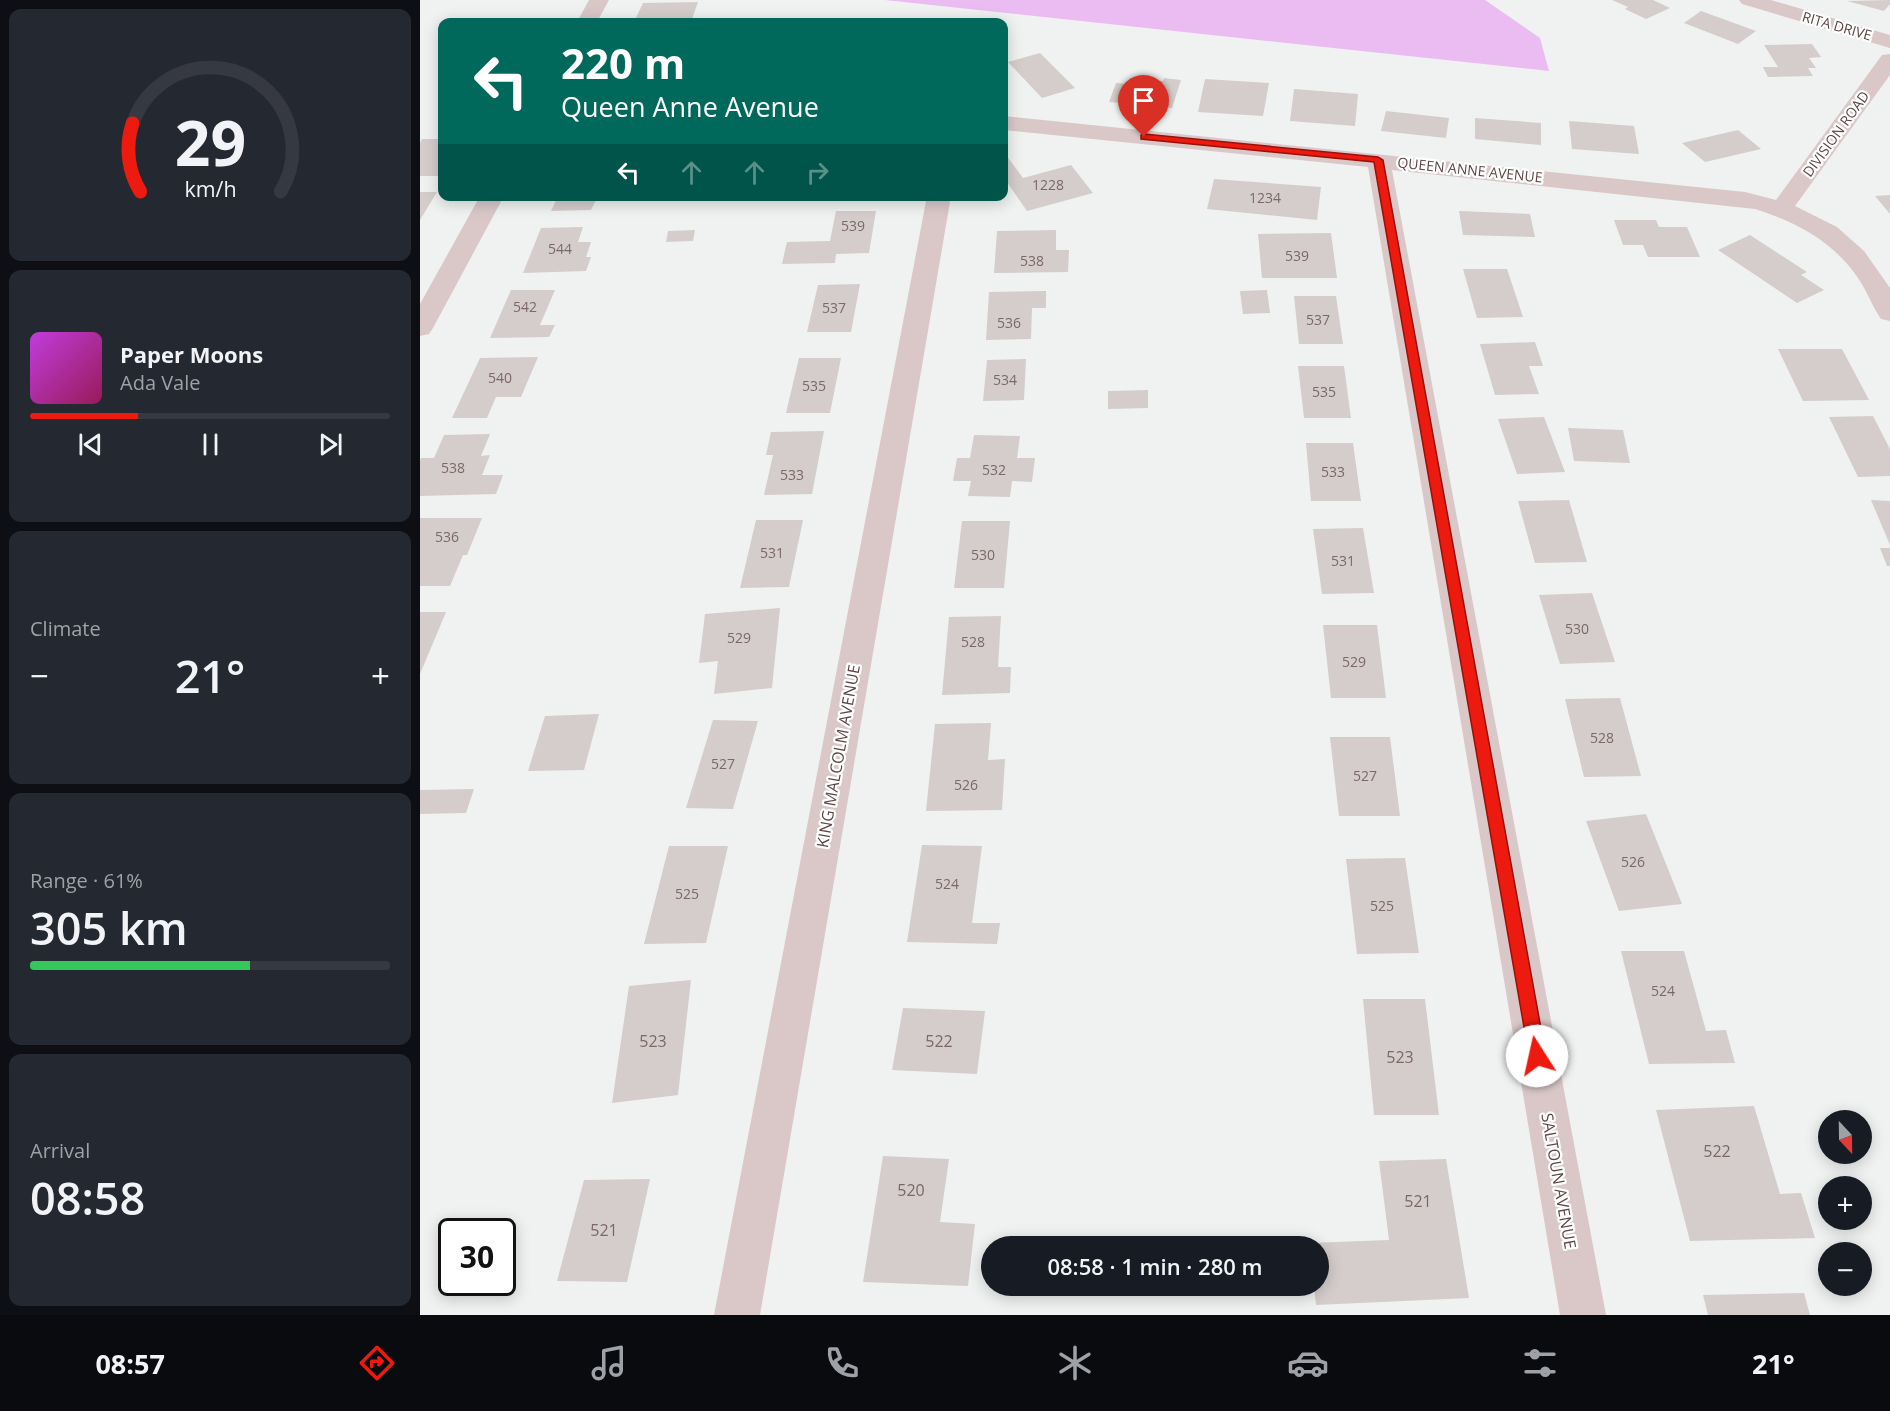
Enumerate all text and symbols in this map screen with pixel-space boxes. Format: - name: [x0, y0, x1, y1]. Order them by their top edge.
- street label: RITA DRIVE: [1800, 7, 1874, 45]
- text: 220 m: [561, 34, 685, 91]
- icon: left: [462, 42, 540, 120]
- pin: [1118, 75, 1169, 137]
- icon: arrive: [1127, 84, 1160, 117]
- street label: DIVISION ROAD: [1798, 87, 1873, 180]
- text: Queen Anne Avenue: [561, 88, 819, 125]
- text: 29: [174, 99, 246, 184]
- street label: QUEEN ANNE AVENUE: [1397, 152, 1543, 187]
- icon: left: [612, 156, 645, 189]
- icon: ahead: [675, 156, 708, 189]
- icon: ahead: [738, 156, 771, 189]
- icon: right: [801, 156, 834, 189]
- text: km/h: [184, 174, 236, 203]
- house number: 1228: [1032, 175, 1064, 194]
- house number: 1234: [1249, 188, 1281, 207]
- house number: 539: [841, 216, 865, 235]
- house number: 544: [548, 239, 572, 258]
- house number: 539: [1285, 246, 1309, 265]
- house number: 538: [1020, 251, 1044, 270]
- house number: 542: [513, 297, 537, 316]
- house number: 537: [822, 298, 846, 317]
- house number: 537: [1306, 310, 1330, 329]
- house number: 536: [997, 313, 1021, 332]
- text: Paper Moons: [120, 339, 263, 369]
- house number: 540: [488, 368, 512, 387]
- text: Ada Vale: [120, 369, 201, 396]
- house number: 534: [993, 370, 1017, 389]
- house number: 535: [802, 376, 826, 395]
- house number: 535: [1312, 382, 1336, 401]
- icon: previous: [74, 428, 107, 461]
- icon: pause: [194, 428, 227, 461]
- icon: next: [314, 428, 347, 461]
- house number: 538: [441, 458, 465, 477]
- house number: 532: [982, 460, 1006, 479]
- house number: 533: [1321, 462, 1345, 481]
- house number: 533: [780, 465, 804, 484]
- house number: 536: [435, 527, 459, 546]
- house number: 531: [760, 543, 784, 562]
- house number: 530: [971, 545, 995, 564]
- house number: 531: [1331, 551, 1355, 570]
- text: Climate: [30, 615, 101, 642]
- house number: 530: [1565, 619, 1589, 638]
- house number: 529: [727, 628, 751, 647]
- house number: 528: [961, 632, 985, 651]
- text: 21°: [175, 645, 245, 706]
- house number: 529: [1342, 652, 1366, 671]
- text: −: [30, 653, 49, 698]
- text: +: [371, 653, 390, 698]
- street label: KING MALCOLM AVENUE: [811, 663, 865, 849]
- house number: 528: [1590, 728, 1614, 747]
- house number: 527: [711, 754, 735, 773]
- house number: 527: [1353, 766, 1377, 785]
- house number: 526: [954, 775, 978, 794]
- house number: 526: [1621, 852, 1645, 871]
- text: Range · 61%: [30, 867, 143, 894]
- house number: 524: [935, 874, 959, 893]
- house number: 525: [675, 884, 699, 903]
- house number: 525: [1370, 896, 1394, 915]
- text: 305 km: [30, 897, 188, 958]
- house number: 524: [1651, 981, 1675, 1000]
- position arrow: [1505, 1024, 1569, 1088]
- house number: 523: [639, 1030, 667, 1052]
- house number: 522: [925, 1030, 953, 1052]
- house number: 523: [1386, 1046, 1414, 1068]
- north arrow: [1818, 1110, 1872, 1164]
- map controls: [1818, 1110, 1872, 1296]
- street label: SALTOUN AVENUE: [1536, 1111, 1582, 1251]
- text: Arrival: [30, 1137, 90, 1164]
- house number: 522: [1703, 1140, 1731, 1162]
- text: 08:58: [30, 1167, 145, 1228]
- button: +: [1818, 1176, 1872, 1230]
- house number: 520: [897, 1179, 925, 1201]
- house number: 521: [1404, 1190, 1432, 1212]
- speed limit sign: 30: [438, 1218, 516, 1296]
- house number: 521: [590, 1219, 618, 1241]
- button: −: [1818, 1242, 1872, 1296]
- text: 08:58 · 1 min · 280 m: [1047, 1251, 1263, 1281]
- icon: directions: [356, 1342, 398, 1384]
- icon: music: [588, 1342, 630, 1384]
- icon: phone: [821, 1342, 863, 1384]
- icon: climate: [1054, 1342, 1096, 1384]
- icon: car: [1287, 1342, 1329, 1384]
- icon: filters: [1519, 1342, 1561, 1384]
- text: 08:57: [95, 1345, 165, 1382]
- text: 21°: [1752, 1345, 1795, 1382]

